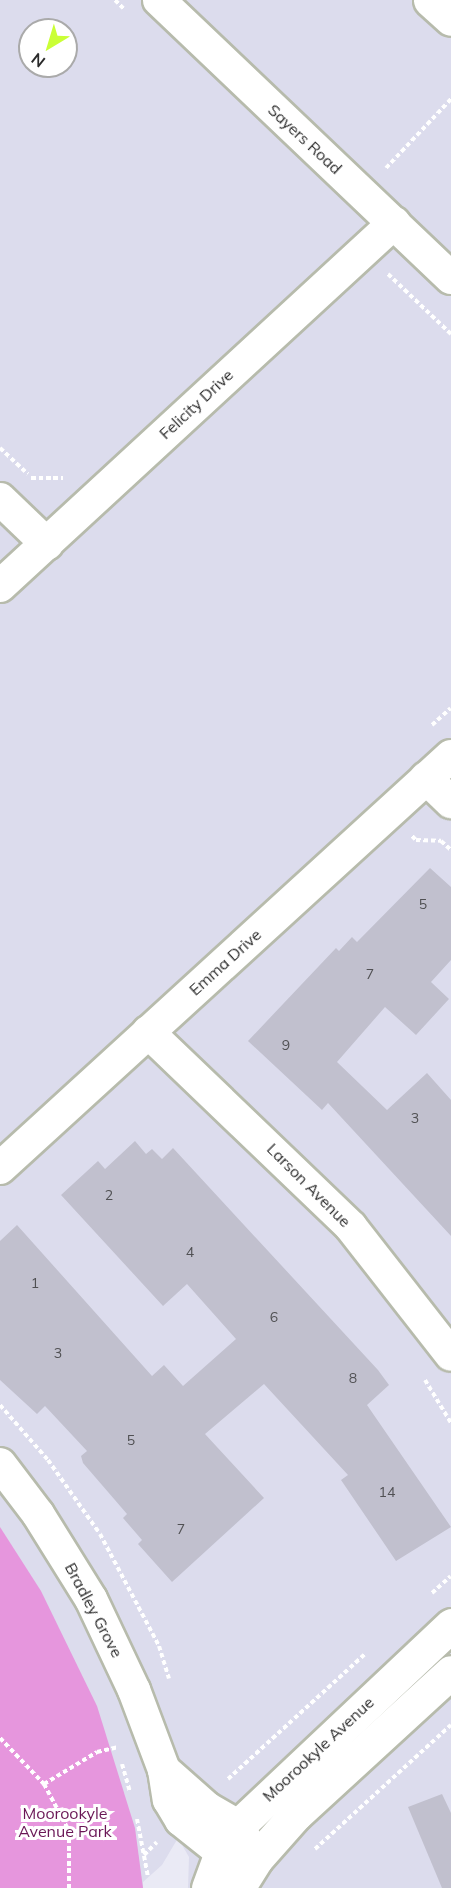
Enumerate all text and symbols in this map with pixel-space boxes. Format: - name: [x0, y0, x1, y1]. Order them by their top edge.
- north arrow: [18, 18, 78, 78]
- text: N: [27, 49, 49, 72]
- street label: Sayers Road: [264, 100, 346, 178]
- street label: Felicity Drive: [155, 365, 237, 443]
- house number: 5: [419, 896, 427, 912]
- street label: Emma Drive: [185, 925, 265, 999]
- house number: 7: [366, 966, 374, 982]
- house number: 9: [282, 1037, 290, 1053]
- house number: 3: [411, 1110, 419, 1126]
- street label: Larson Avenue: [263, 1139, 355, 1231]
- house number: 2: [105, 1187, 113, 1203]
- house number: 4: [186, 1244, 194, 1260]
- house number: 1: [31, 1275, 39, 1291]
- house number: 6: [270, 1309, 278, 1325]
- house number: 3: [54, 1345, 62, 1361]
- house number: 8: [349, 1370, 357, 1386]
- house number: 5: [127, 1432, 135, 1448]
- house number: 14: [379, 1484, 395, 1500]
- house number: 7: [177, 1521, 185, 1537]
- street label: Bradley Grove: [61, 1559, 127, 1661]
- street label: Moorookyle Avenue: [258, 1693, 378, 1805]
- park label: Moorookyle Avenue Park: [18, 1803, 112, 1841]

